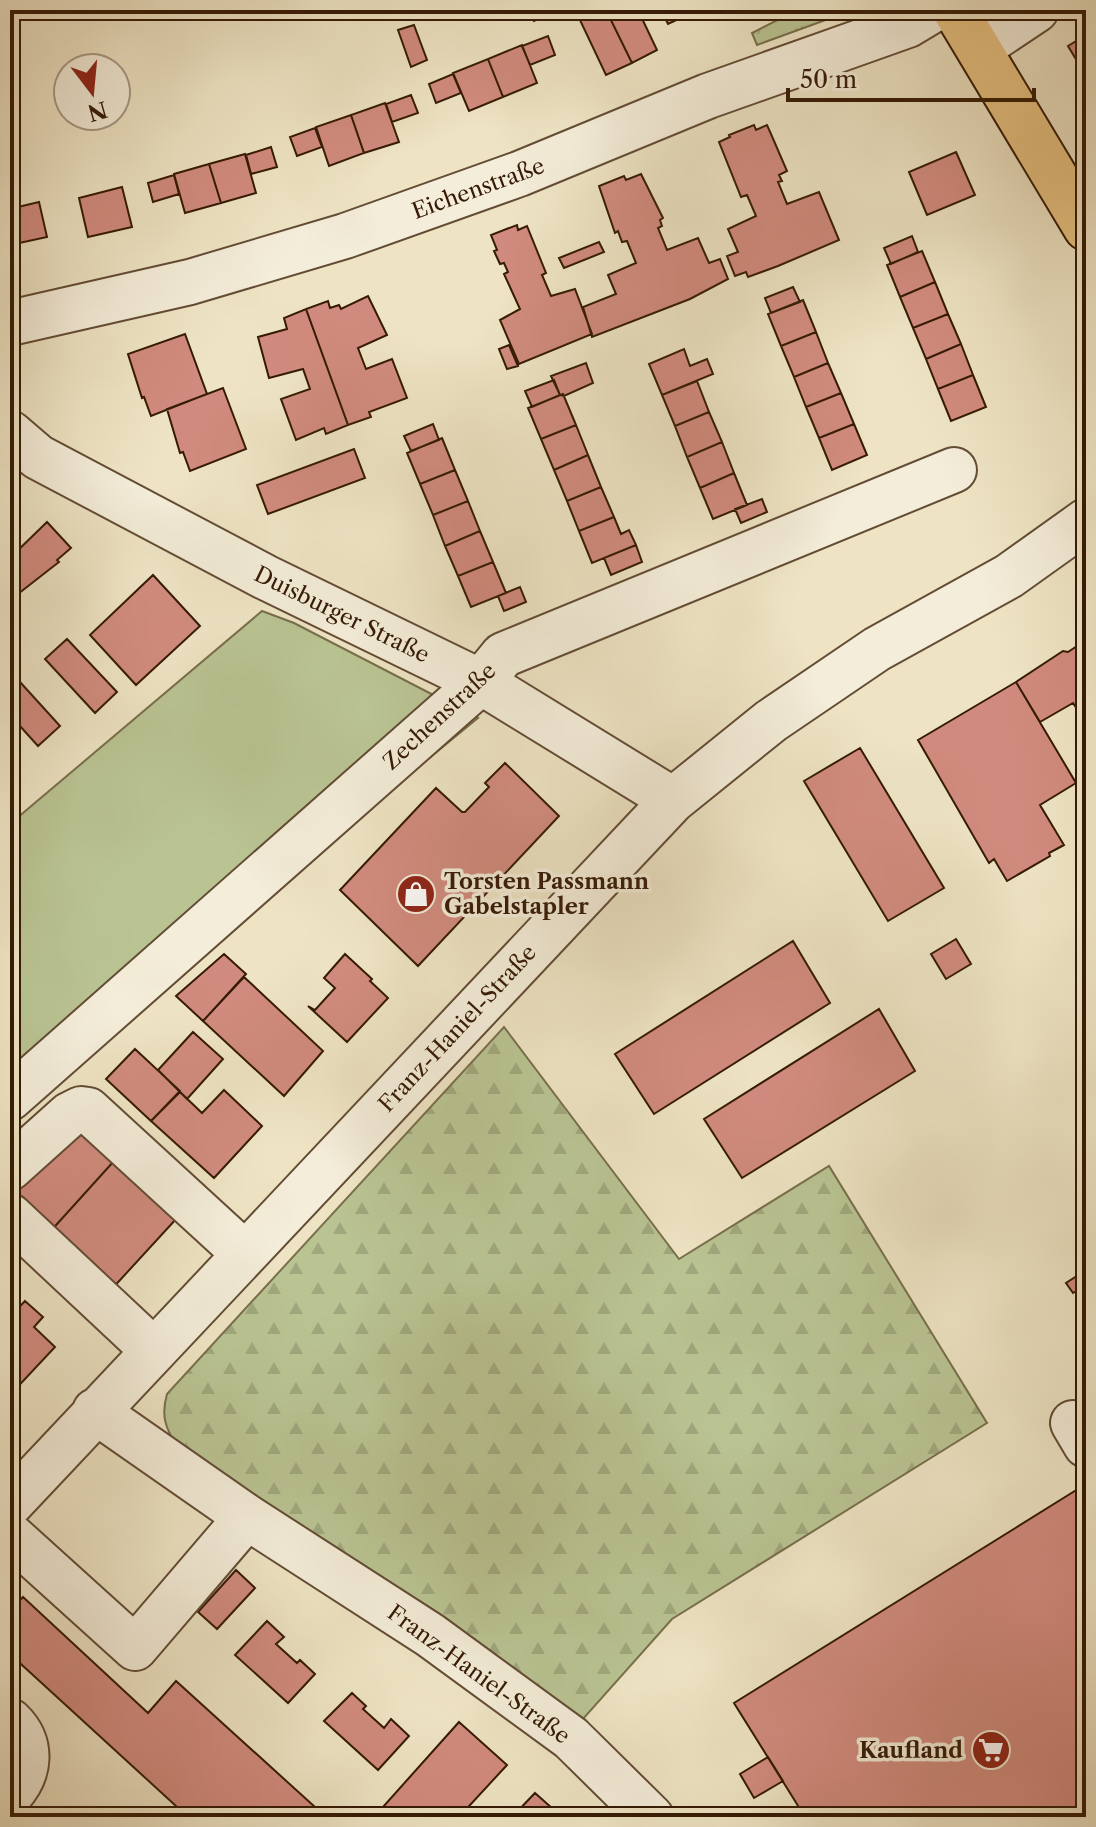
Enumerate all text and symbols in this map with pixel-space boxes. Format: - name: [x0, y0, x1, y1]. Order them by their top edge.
- north arrow: [52, 52, 132, 132]
- scale bar: [788, 52, 1034, 102]
- text: 50 m: [800, 65, 857, 94]
- text: N: [84, 95, 110, 126]
- street label: Eichenstraße: [408, 152, 548, 225]
- street label: Duisburger Straße: [250, 560, 434, 669]
- street label: Zechenstraße: [377, 657, 501, 775]
- place label: Torsten Passmann Gabelstapler: [444, 868, 649, 920]
- shop icon: Torsten Passmann Gabelstapler: [395, 873, 437, 915]
- street label: Franz-Haniel-Straße: [373, 939, 542, 1118]
- street label: Franz-Haniel-Straße: [382, 1599, 575, 1750]
- supermarket icon: Kaufland: [970, 1729, 1012, 1771]
- place label: Kaufland: [859, 1737, 963, 1764]

